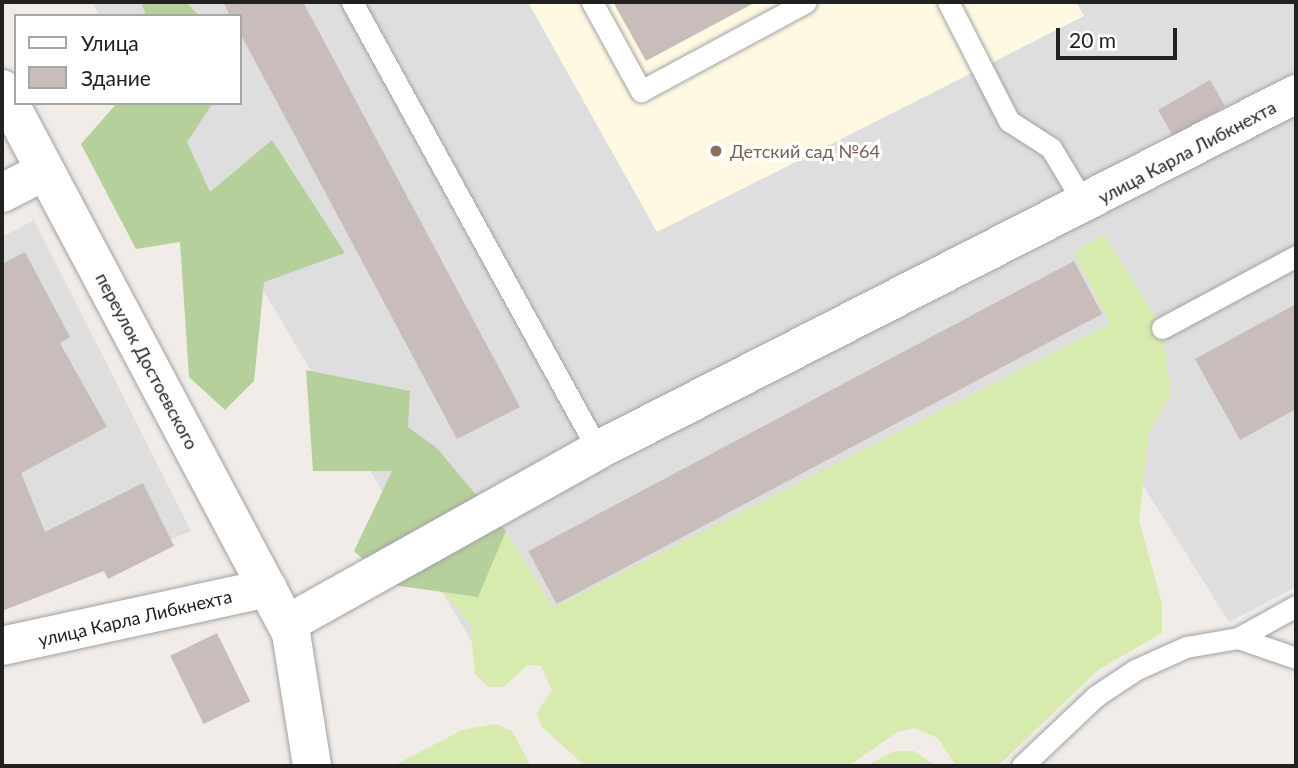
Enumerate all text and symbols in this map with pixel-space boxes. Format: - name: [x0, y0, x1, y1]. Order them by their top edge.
- legend: [14, 14, 242, 105]
- scale bar: [1060, 14, 1181, 58]
- text: 20 m: [1069, 27, 1116, 52]
- text: Улица: [81, 30, 139, 55]
- text: Здание: [81, 65, 151, 90]
- street label: улица Карла Либкнехта: [1094, 96, 1280, 208]
- place label: Детский сад №64: [730, 140, 880, 162]
- marker: Детский сад №64: [708, 143, 724, 159]
- street label: переулок Достоевского: [91, 269, 203, 453]
- street label: улица Карла Либкнехта: [36, 585, 234, 651]

